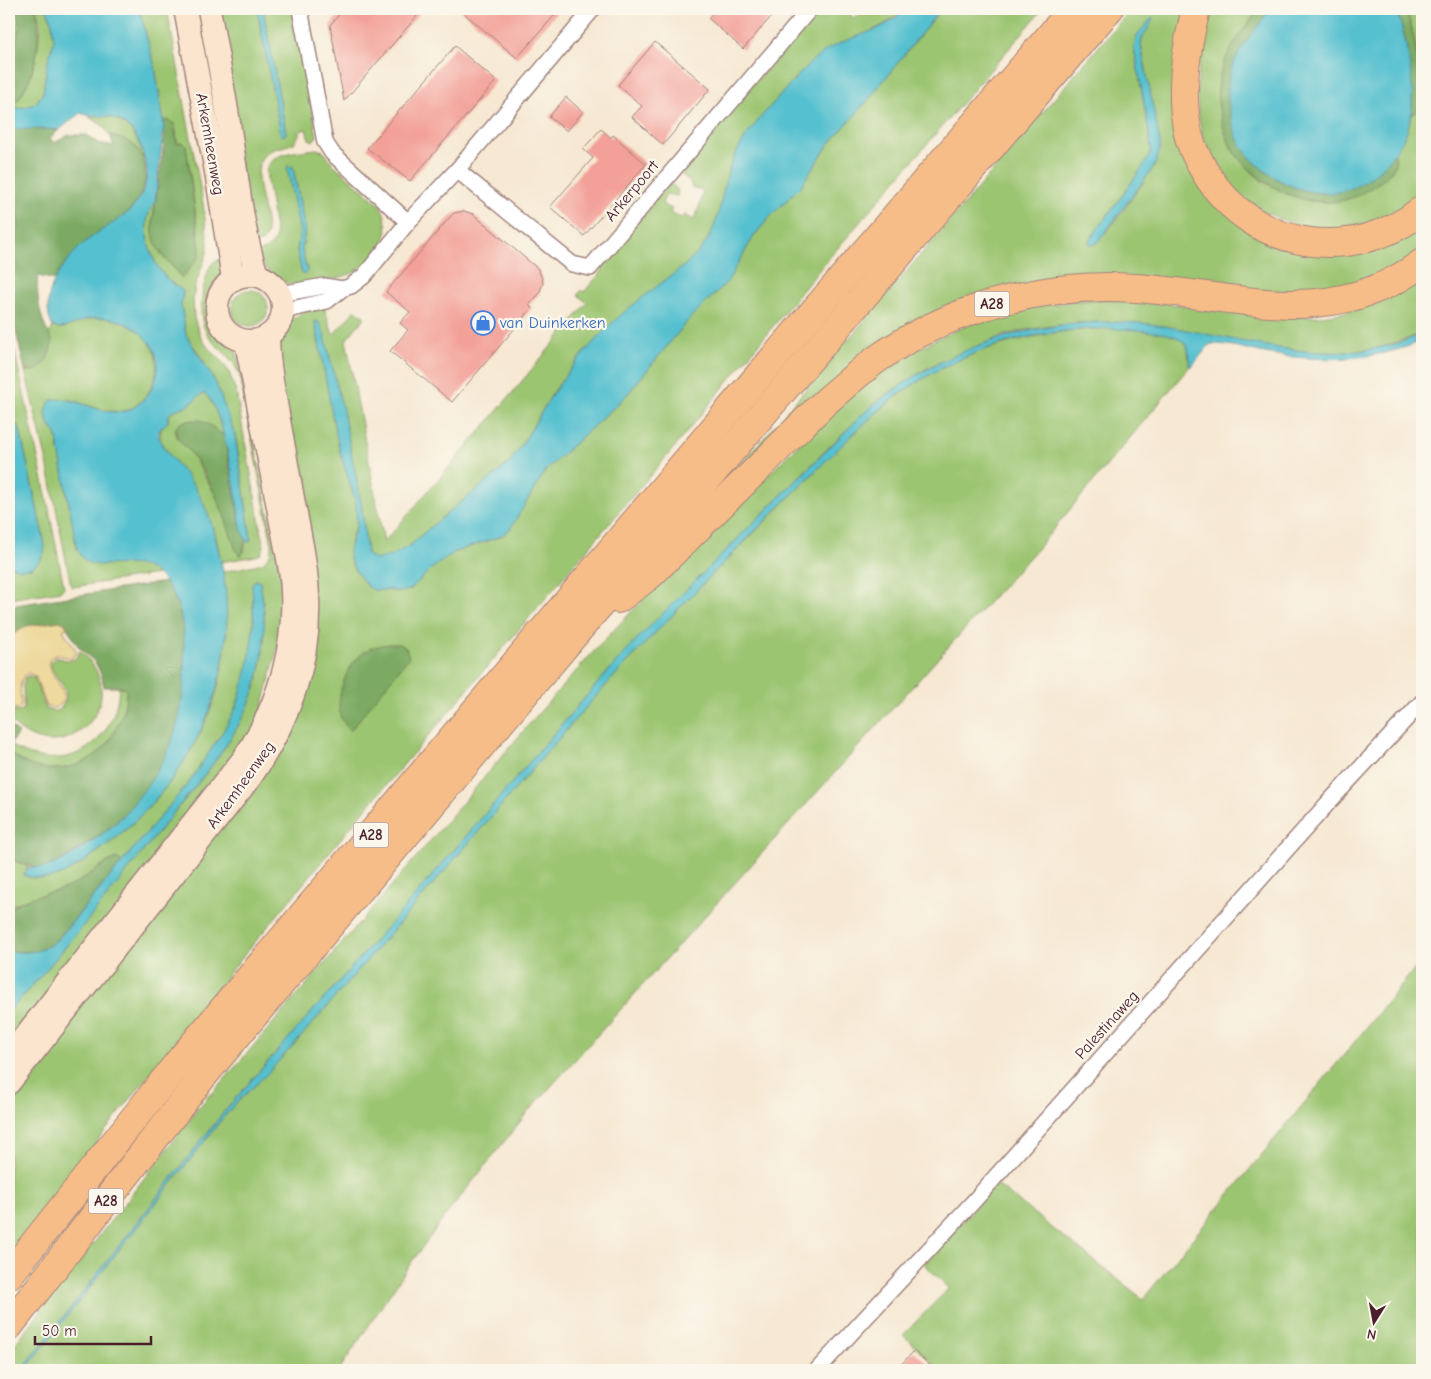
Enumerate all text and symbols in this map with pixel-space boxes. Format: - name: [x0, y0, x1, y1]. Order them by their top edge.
- street label: Arkemheenweg: [192, 91, 228, 197]
- street label: Arkerpoort: [601, 157, 663, 225]
- road number: A28: [974, 292, 1010, 316]
- shop icon: van Duinkerken: [470, 310, 496, 336]
- place label: van Duinkerken: [499, 314, 606, 332]
- street label: Arkemheenweg: [203, 738, 279, 832]
- road number: A28: [354, 822, 388, 848]
- street label: Palestinaweg: [1072, 987, 1142, 1063]
- road number: A28: [88, 1188, 124, 1214]
- north arrow: [1348, 1296, 1398, 1346]
- scale bar: [35, 1314, 151, 1346]
- text: 50 m: [42, 1322, 77, 1340]
- text: N: [1366, 1325, 1378, 1343]

